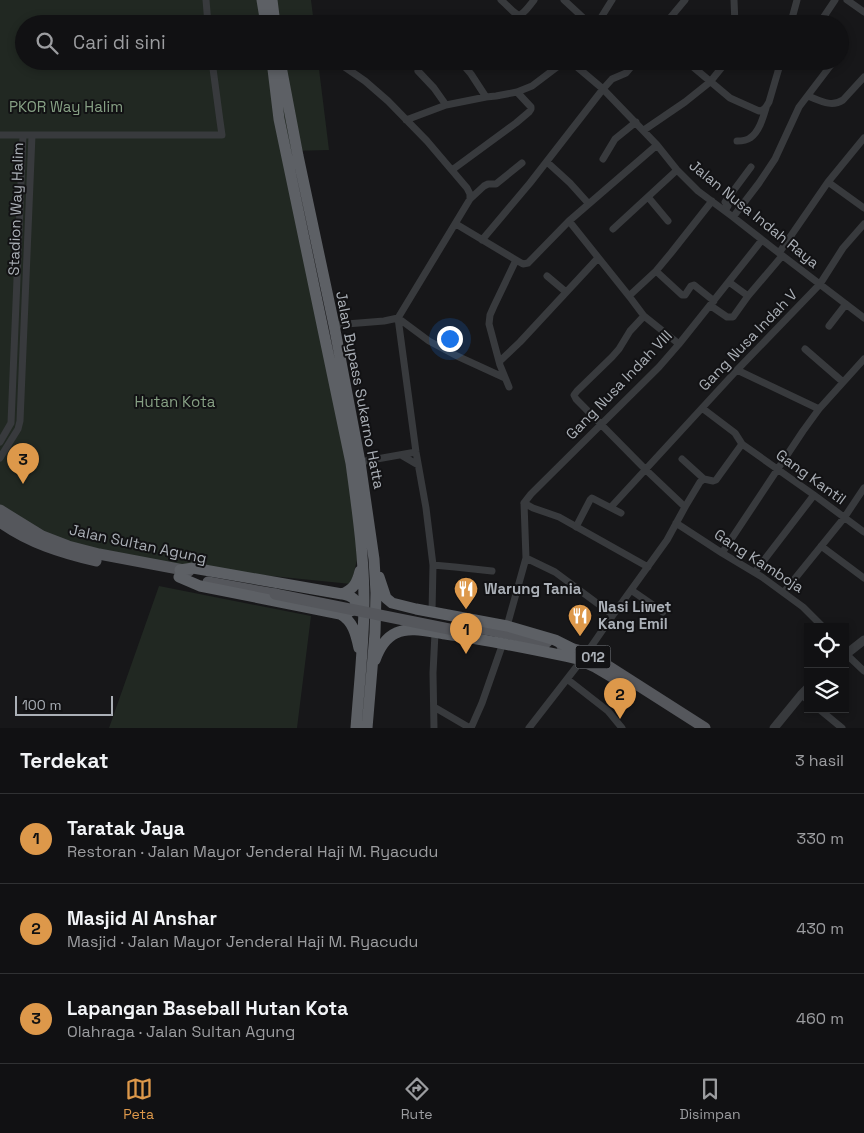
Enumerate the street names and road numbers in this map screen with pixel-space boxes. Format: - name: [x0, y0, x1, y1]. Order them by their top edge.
- street label: Stadion Way Halim: [4, 142, 27, 276]
- street label: Jalan Nusa Indah Raya: [685, 155, 823, 272]
- street label: Gang Nusa Indah V: [694, 285, 801, 394]
- street label: Jalan Bypass Sukarno Hatta: [332, 289, 389, 491]
- street label: Gang Nusa Indah VIII: [561, 326, 676, 443]
- street label: Gang Kantil: [772, 445, 850, 508]
- street label: Jalan Sultan Agung: [68, 520, 209, 567]
- street label: Gang Kamboja: [711, 525, 808, 597]
- road number: 012: [576, 646, 610, 669]

